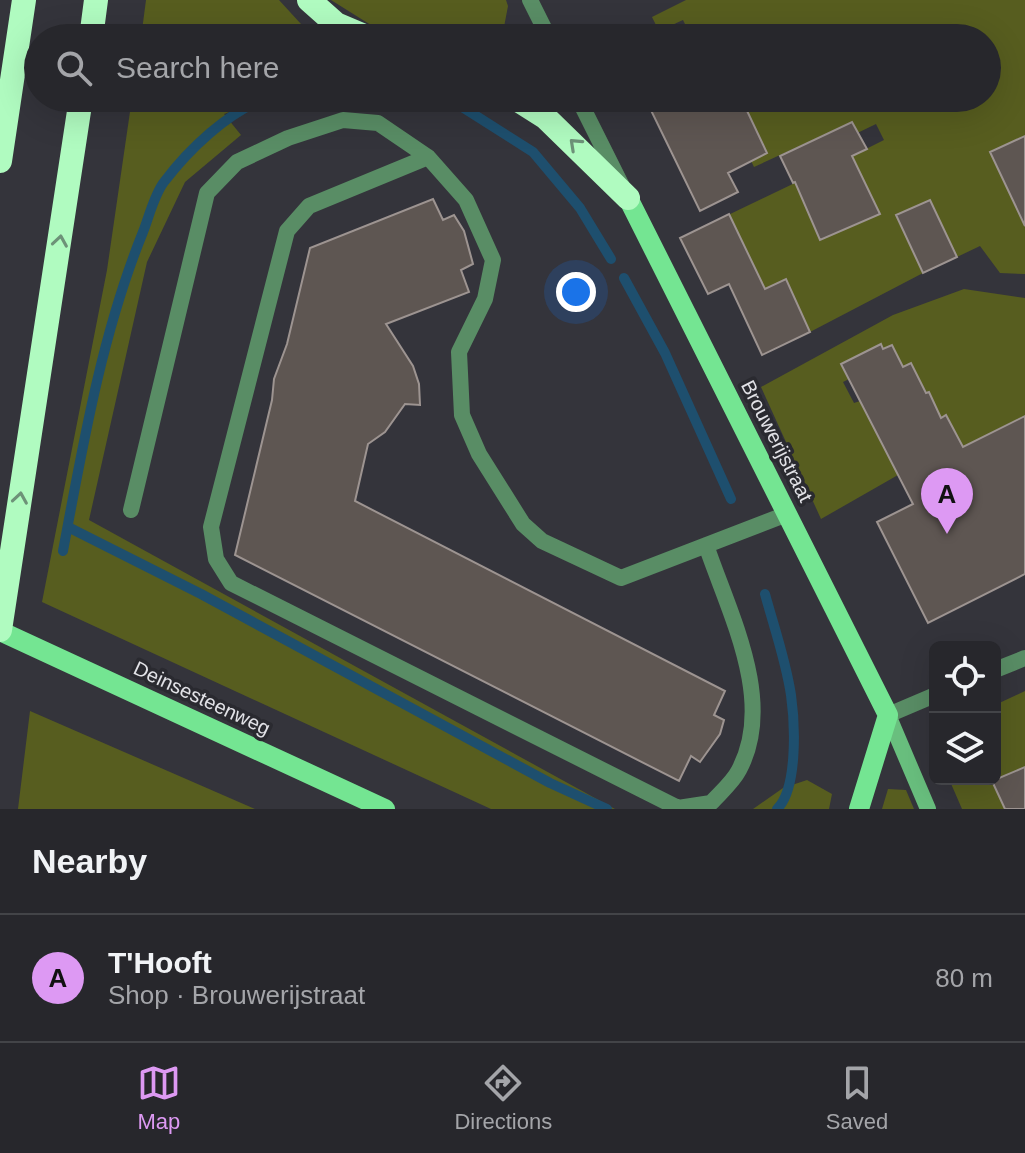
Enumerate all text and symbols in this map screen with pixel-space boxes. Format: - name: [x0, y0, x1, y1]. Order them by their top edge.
- search box: [24, 24, 1001, 112]
- icon: search: [52, 46, 96, 90]
- text: Search here: [116, 51, 279, 84]
- one-way arrow: [569, 140, 584, 154]
- one-way arrow: [50, 234, 67, 248]
- your location: [556, 272, 596, 312]
- street label: Brouwerijstraat: [737, 377, 817, 506]
- pin: A: [921, 468, 973, 534]
- one-way arrow: [11, 491, 28, 505]
- map controls: [929, 641, 1001, 785]
- button: locate: [929, 641, 1001, 713]
- street label: Deinsesteenweg: [130, 657, 274, 739]
- button: layers: [929, 713, 1001, 785]
- text: Nearby: [32, 842, 147, 880]
- text: T'Hooft: [108, 946, 212, 979]
- text: A: [49, 963, 67, 993]
- text: 80 m: [935, 963, 993, 993]
- text: Shop · Brouwerijstraat: [108, 980, 365, 1010]
- tab: Map: [137, 1061, 181, 1135]
- tab: Directions: [454, 1061, 552, 1135]
- tab: Saved: [826, 1061, 888, 1135]

